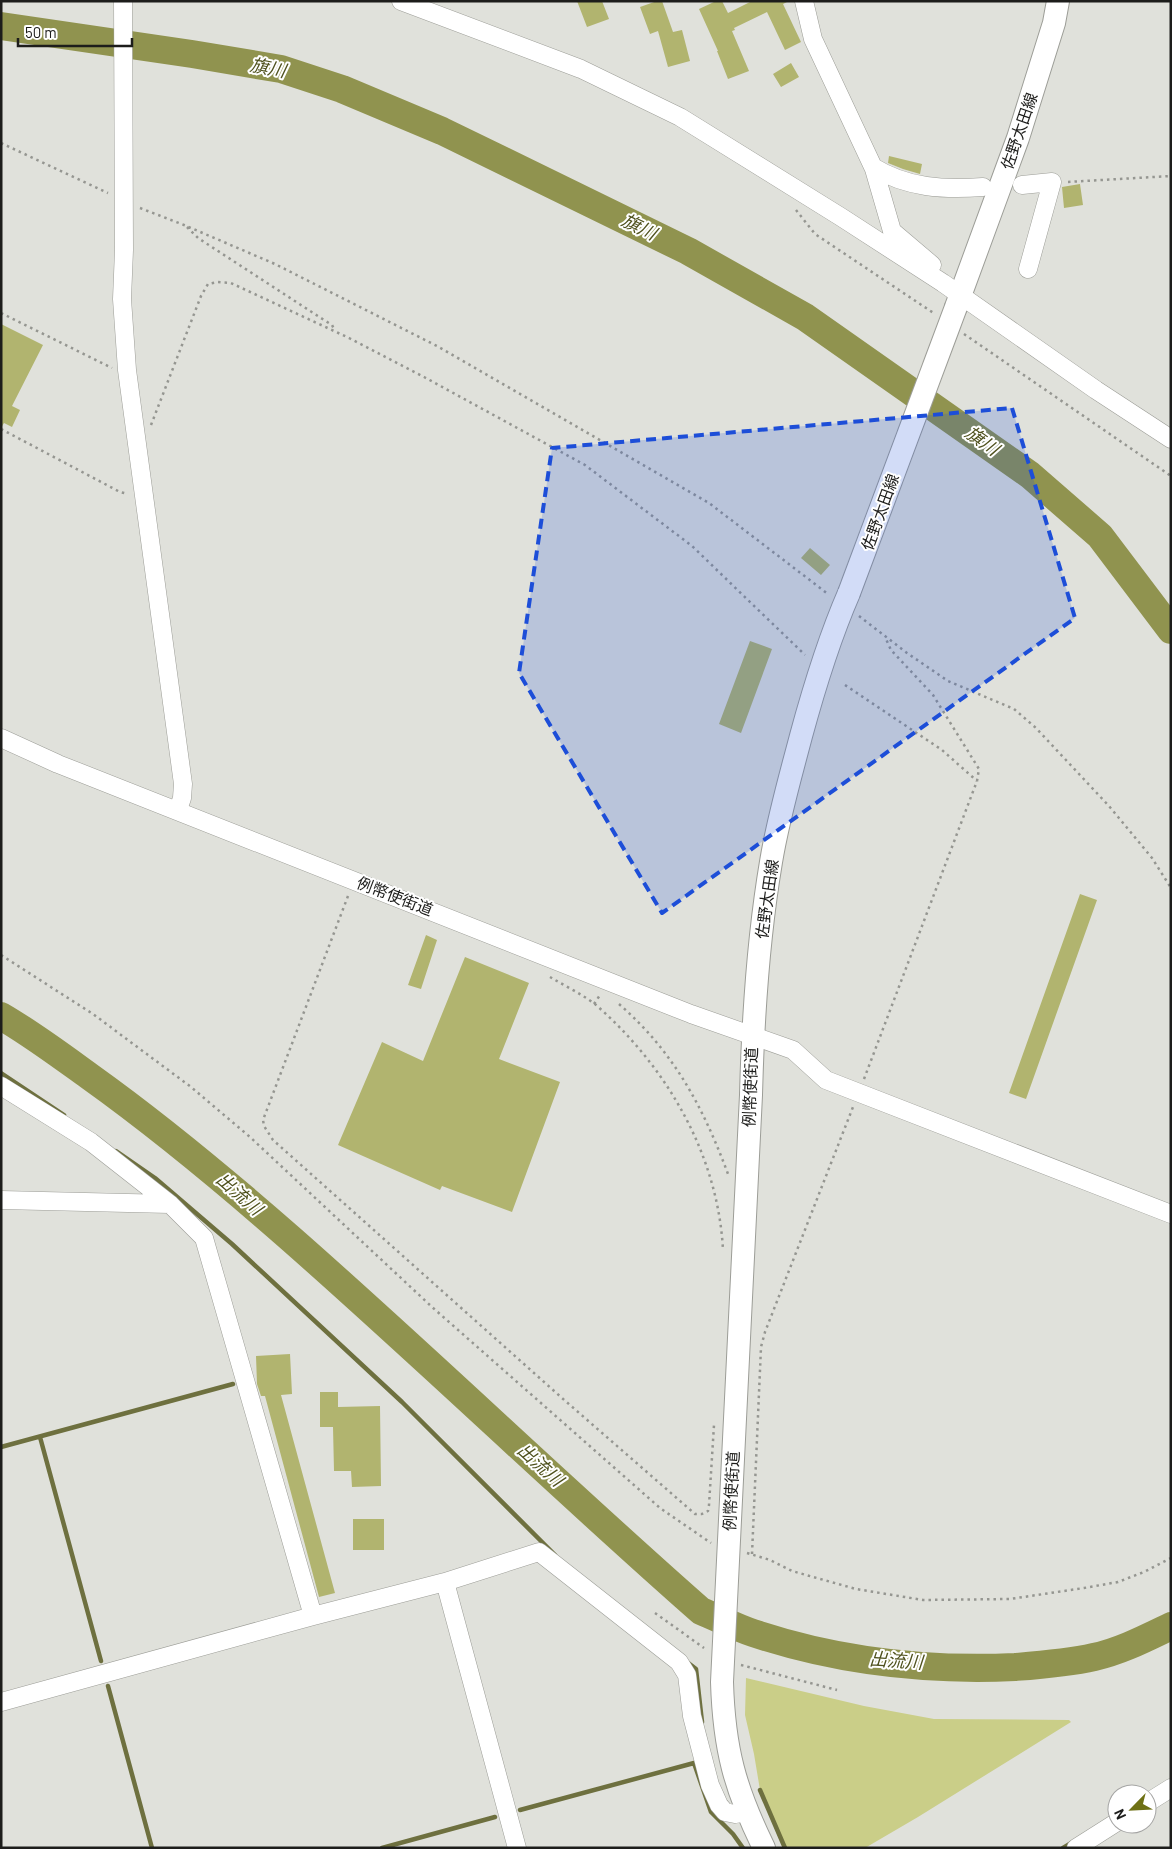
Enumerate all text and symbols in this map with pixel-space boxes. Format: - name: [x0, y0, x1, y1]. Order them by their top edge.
- scale bar: [18, 15, 131, 47]
- text: 50 m: [25, 23, 57, 41]
- water label: 旗川: [248, 53, 290, 82]
- street label: 佐野太田線: [997, 90, 1041, 172]
- water label: 旗川: [618, 208, 662, 245]
- water label: 旗川: [962, 421, 1005, 461]
- street label: 佐野太田線: [857, 471, 902, 553]
- street label: 佐野太田線: [752, 858, 781, 940]
- street label: 例幣使街道: [354, 872, 436, 919]
- street label: 例幣使街道: [739, 1047, 760, 1127]
- water label: 出流川: [212, 1167, 269, 1221]
- water label: 出流川: [513, 1438, 570, 1492]
- street label: 例幣使街道: [719, 1451, 742, 1531]
- water label: 出流川: [868, 1647, 926, 1673]
- north arrow: [1107, 1784, 1157, 1834]
- text: N: [1110, 1807, 1129, 1822]

